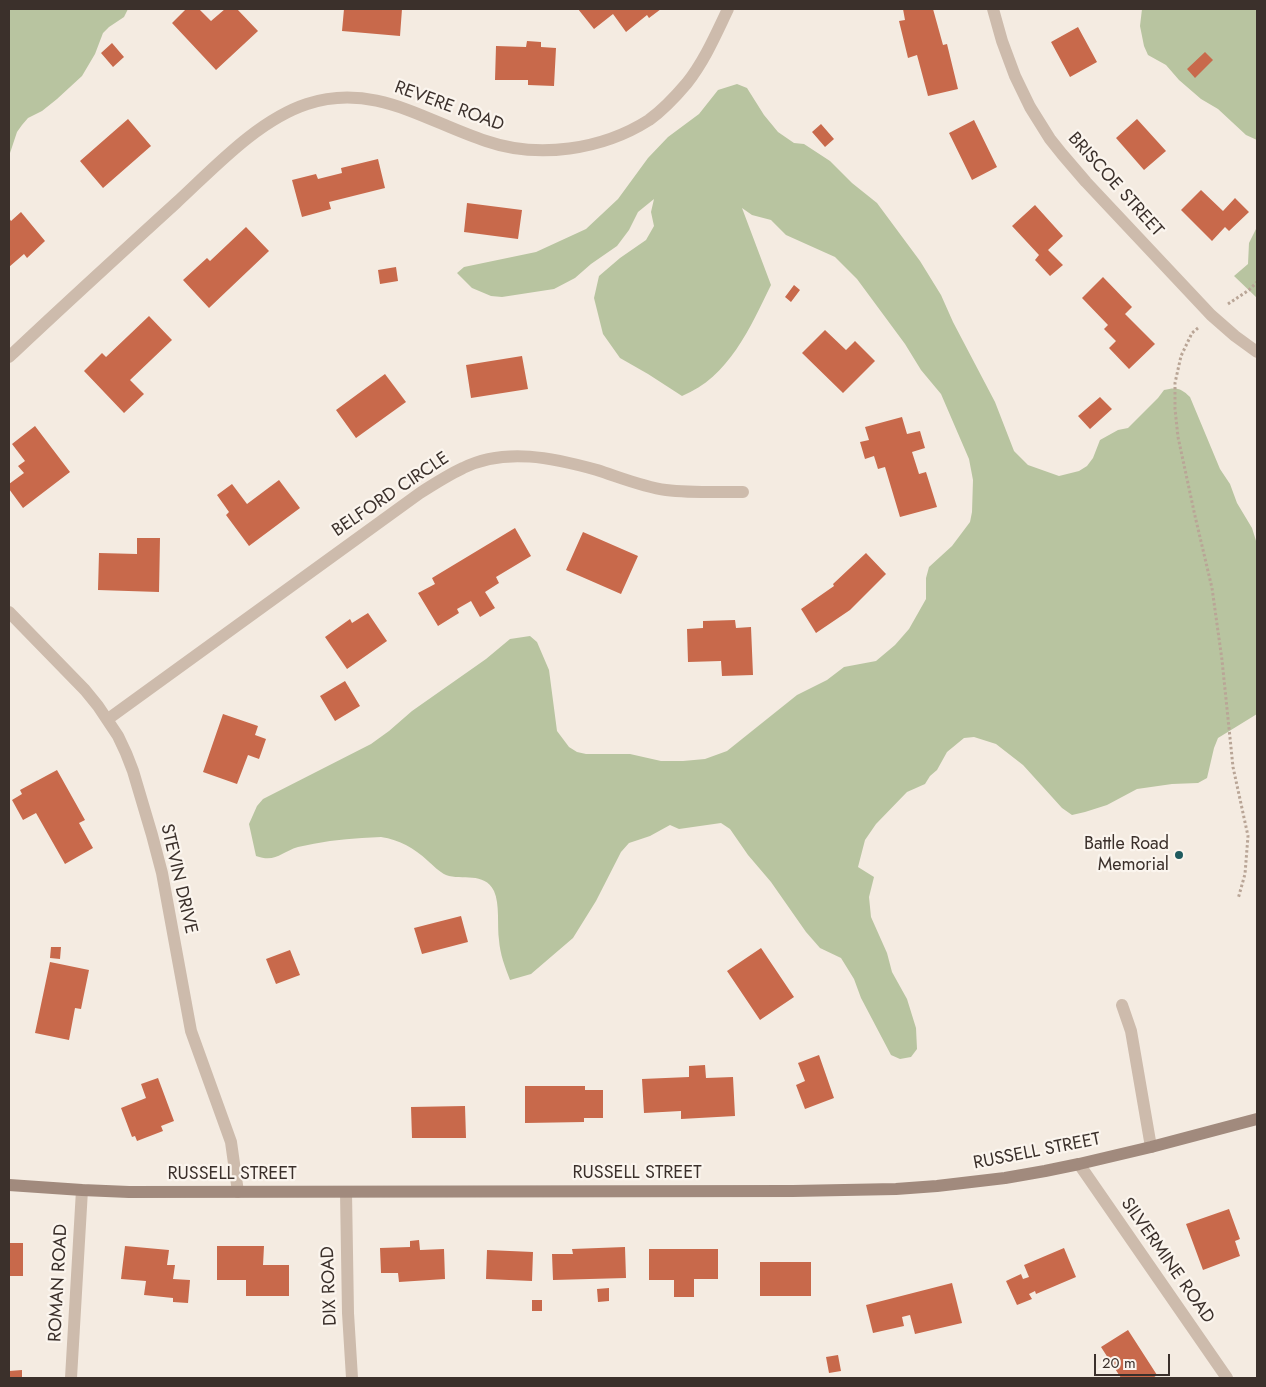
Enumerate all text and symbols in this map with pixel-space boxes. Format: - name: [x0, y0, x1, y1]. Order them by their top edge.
- street label: REVERE ROAD: [391, 77, 507, 137]
- street label: BRISCOE STREET: [1063, 128, 1167, 242]
- street label: BELFORD CIRCLE: [329, 448, 453, 542]
- street label: STEVIN DRIVE: [155, 822, 201, 936]
- place label: Battle Road Memorial: [1084, 834, 1169, 876]
- marker: Battle Road Memorial: [1173, 849, 1185, 861]
- street label: RUSSELL STREET: [972, 1129, 1102, 1175]
- street label: RUSSELL STREET: [572, 1163, 702, 1185]
- street label: RUSSELL STREET: [167, 1164, 297, 1186]
- street label: SILVERMINE ROAD: [1116, 1194, 1218, 1328]
- street label: ROMAN ROAD: [45, 1224, 73, 1342]
- street label: DIX ROAD: [318, 1246, 342, 1326]
- scale bar: [1096, 1344, 1172, 1376]
- text: 20 m: [1102, 1352, 1136, 1374]

